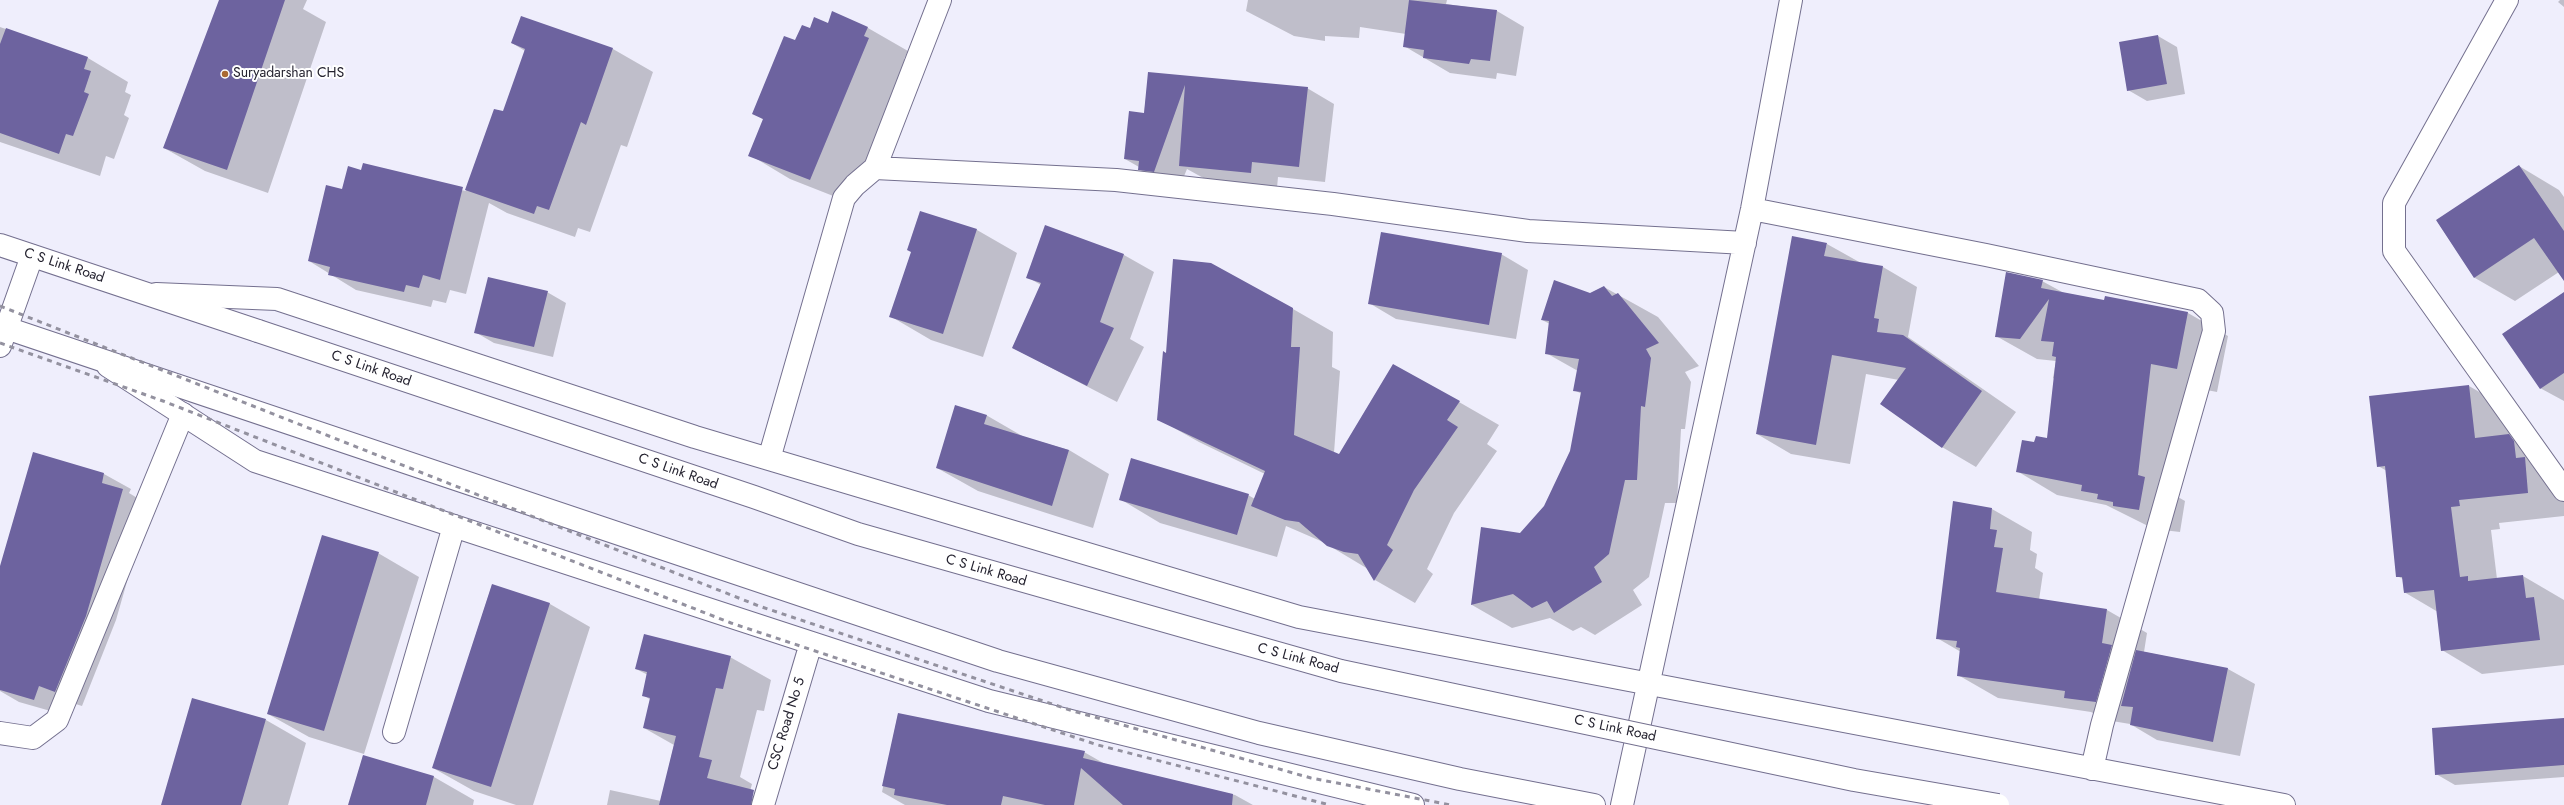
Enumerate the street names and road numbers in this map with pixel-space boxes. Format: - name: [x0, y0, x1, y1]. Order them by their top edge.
- street label: C S Link Road: [22, 245, 106, 287]
- street label: C S Link Road: [329, 347, 413, 391]
- street label: C S Link Road: [636, 450, 720, 494]
- street label: C S Link Road: [944, 551, 1028, 591]
- street label: C S Link Road: [1255, 640, 1341, 678]
- street label: CSC Road No 5: [765, 676, 809, 772]
- street label: C S Link Road: [1572, 712, 1658, 746]

